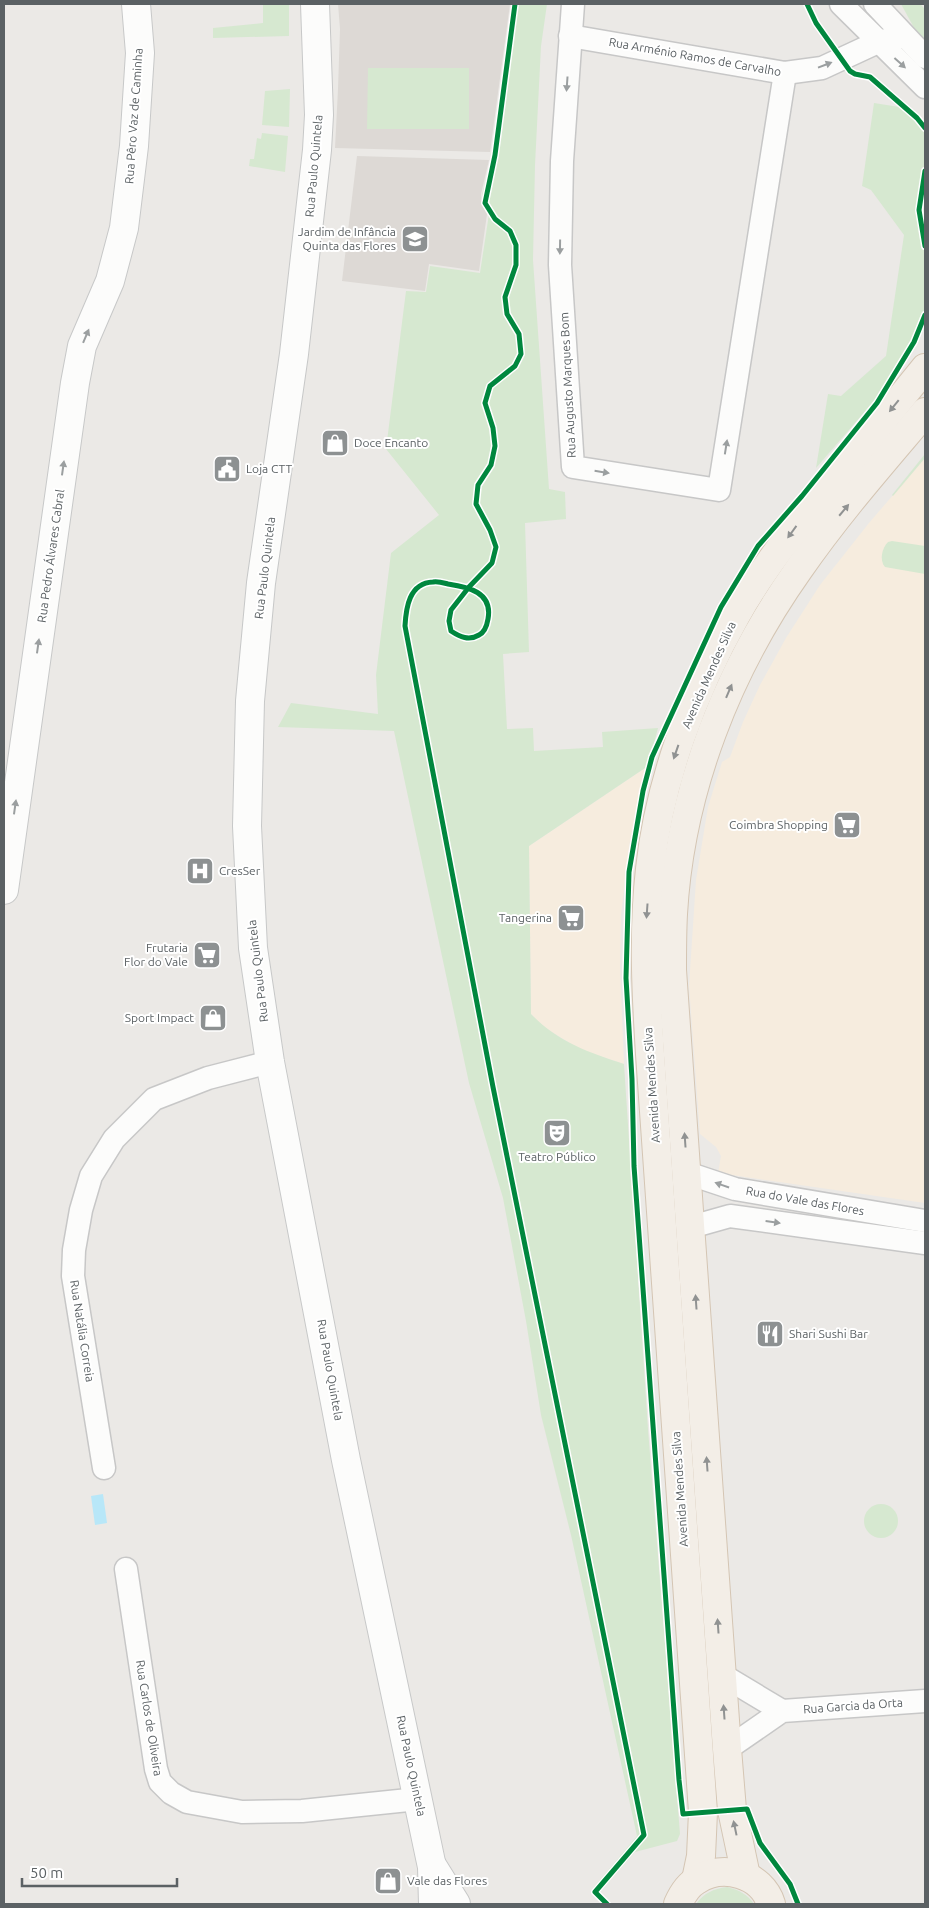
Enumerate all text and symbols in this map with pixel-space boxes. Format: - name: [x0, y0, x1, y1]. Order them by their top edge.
- street label: Rua Arménio Ramos de Carvalho: [608, 35, 782, 78]
- street label: Rua Pêro Vaz de Caminha: [122, 48, 145, 184]
- one-way arrow: [894, 57, 907, 68]
- one-way arrow: [818, 61, 832, 69]
- one-way arrow: [563, 77, 571, 93]
- street label: Rua Paulo Quintela: [303, 114, 324, 218]
- school or university icon: Jardim de Infância Quinta das Flores: [400, 224, 430, 254]
- place label: Jardim de Infância Quinta das Flores: [298, 225, 396, 252]
- one-way arrow: [556, 239, 564, 255]
- street label: Rua Augusto Marques Bom: [557, 312, 578, 458]
- one-way arrow: [83, 329, 91, 343]
- one-way arrow: [889, 399, 900, 412]
- shop icon: Doce Encanto: [320, 428, 350, 458]
- place label: Doce Encanto: [354, 436, 428, 449]
- one-way arrow: [722, 438, 730, 454]
- public building icon: Loja CTT: [212, 454, 242, 484]
- one-way arrow: [59, 459, 67, 475]
- place label: Loja CTT: [246, 462, 292, 475]
- one-way arrow: [594, 468, 610, 476]
- street label: Rua Pedro Álvares Cabral: [35, 488, 66, 623]
- one-way arrow: [839, 504, 850, 517]
- street label: Rua Paulo Quintela: [252, 516, 277, 620]
- one-way arrow: [787, 525, 798, 538]
- street label: Avenida Mendes Silva: [679, 619, 738, 730]
- one-way arrow: [34, 638, 42, 654]
- one-way arrow: [726, 684, 734, 698]
- one-way arrow: [672, 745, 679, 760]
- one-way arrow: [12, 799, 20, 815]
- supermarket icon: Coimbra Shopping: [832, 810, 862, 840]
- place label: Coimbra Shopping: [729, 818, 828, 831]
- hospital icon: CresSer: [185, 856, 215, 886]
- place label: CresSer: [219, 864, 261, 877]
- supermarket icon: Tangerina: [556, 903, 586, 933]
- one-way arrow: [642, 904, 650, 920]
- place label: Tangerina: [499, 911, 552, 924]
- street label: Rua Paulo Quintela: [245, 919, 270, 1023]
- supermarket icon: Frutaria Flor do Vale: [192, 940, 222, 970]
- place label: Frutaria Flor do Vale: [124, 941, 188, 968]
- shop icon: Sport Impact: [198, 1003, 228, 1033]
- place label: Sport Impact: [125, 1011, 194, 1024]
- street label: Avenida Mendes Silva: [641, 1027, 662, 1143]
- theatre icon: Teatro Público: [542, 1118, 572, 1148]
- one-way arrow: [680, 1131, 688, 1147]
- place label: Teatro Público: [518, 1150, 596, 1163]
- one-way arrow: [715, 1181, 730, 1188]
- street label: Rua do Vale das Flores: [745, 1184, 865, 1217]
- one-way arrow: [765, 1218, 781, 1226]
- street label: Rua Natália Correia: [68, 1279, 97, 1383]
- one-way arrow: [692, 1294, 700, 1310]
- street label: Rua Paulo Quintela: [315, 1318, 346, 1422]
- restaurant icon: Shari Sushi Bar: [755, 1319, 785, 1349]
- place label: Shari Sushi Bar: [789, 1327, 868, 1340]
- street label: Avenida Mendes Silva: [669, 1431, 690, 1547]
- one-way arrow: [703, 1456, 711, 1472]
- one-way arrow: [714, 1618, 722, 1634]
- street label: Rua Carlos de Oliveira: [134, 1659, 165, 1777]
- street label: Rua Garcia da Orta: [803, 1696, 903, 1715]
- one-way arrow: [720, 1703, 728, 1719]
- street label: Rua Paulo Quintela: [394, 1714, 429, 1818]
- one-way arrow: [731, 1820, 739, 1836]
- scale bar: [22, 1856, 178, 1888]
- text: 50 m: [30, 1864, 63, 1881]
- shop icon: Vale das Flores: [373, 1866, 403, 1896]
- place label: Vale das Flores: [407, 1874, 487, 1887]

